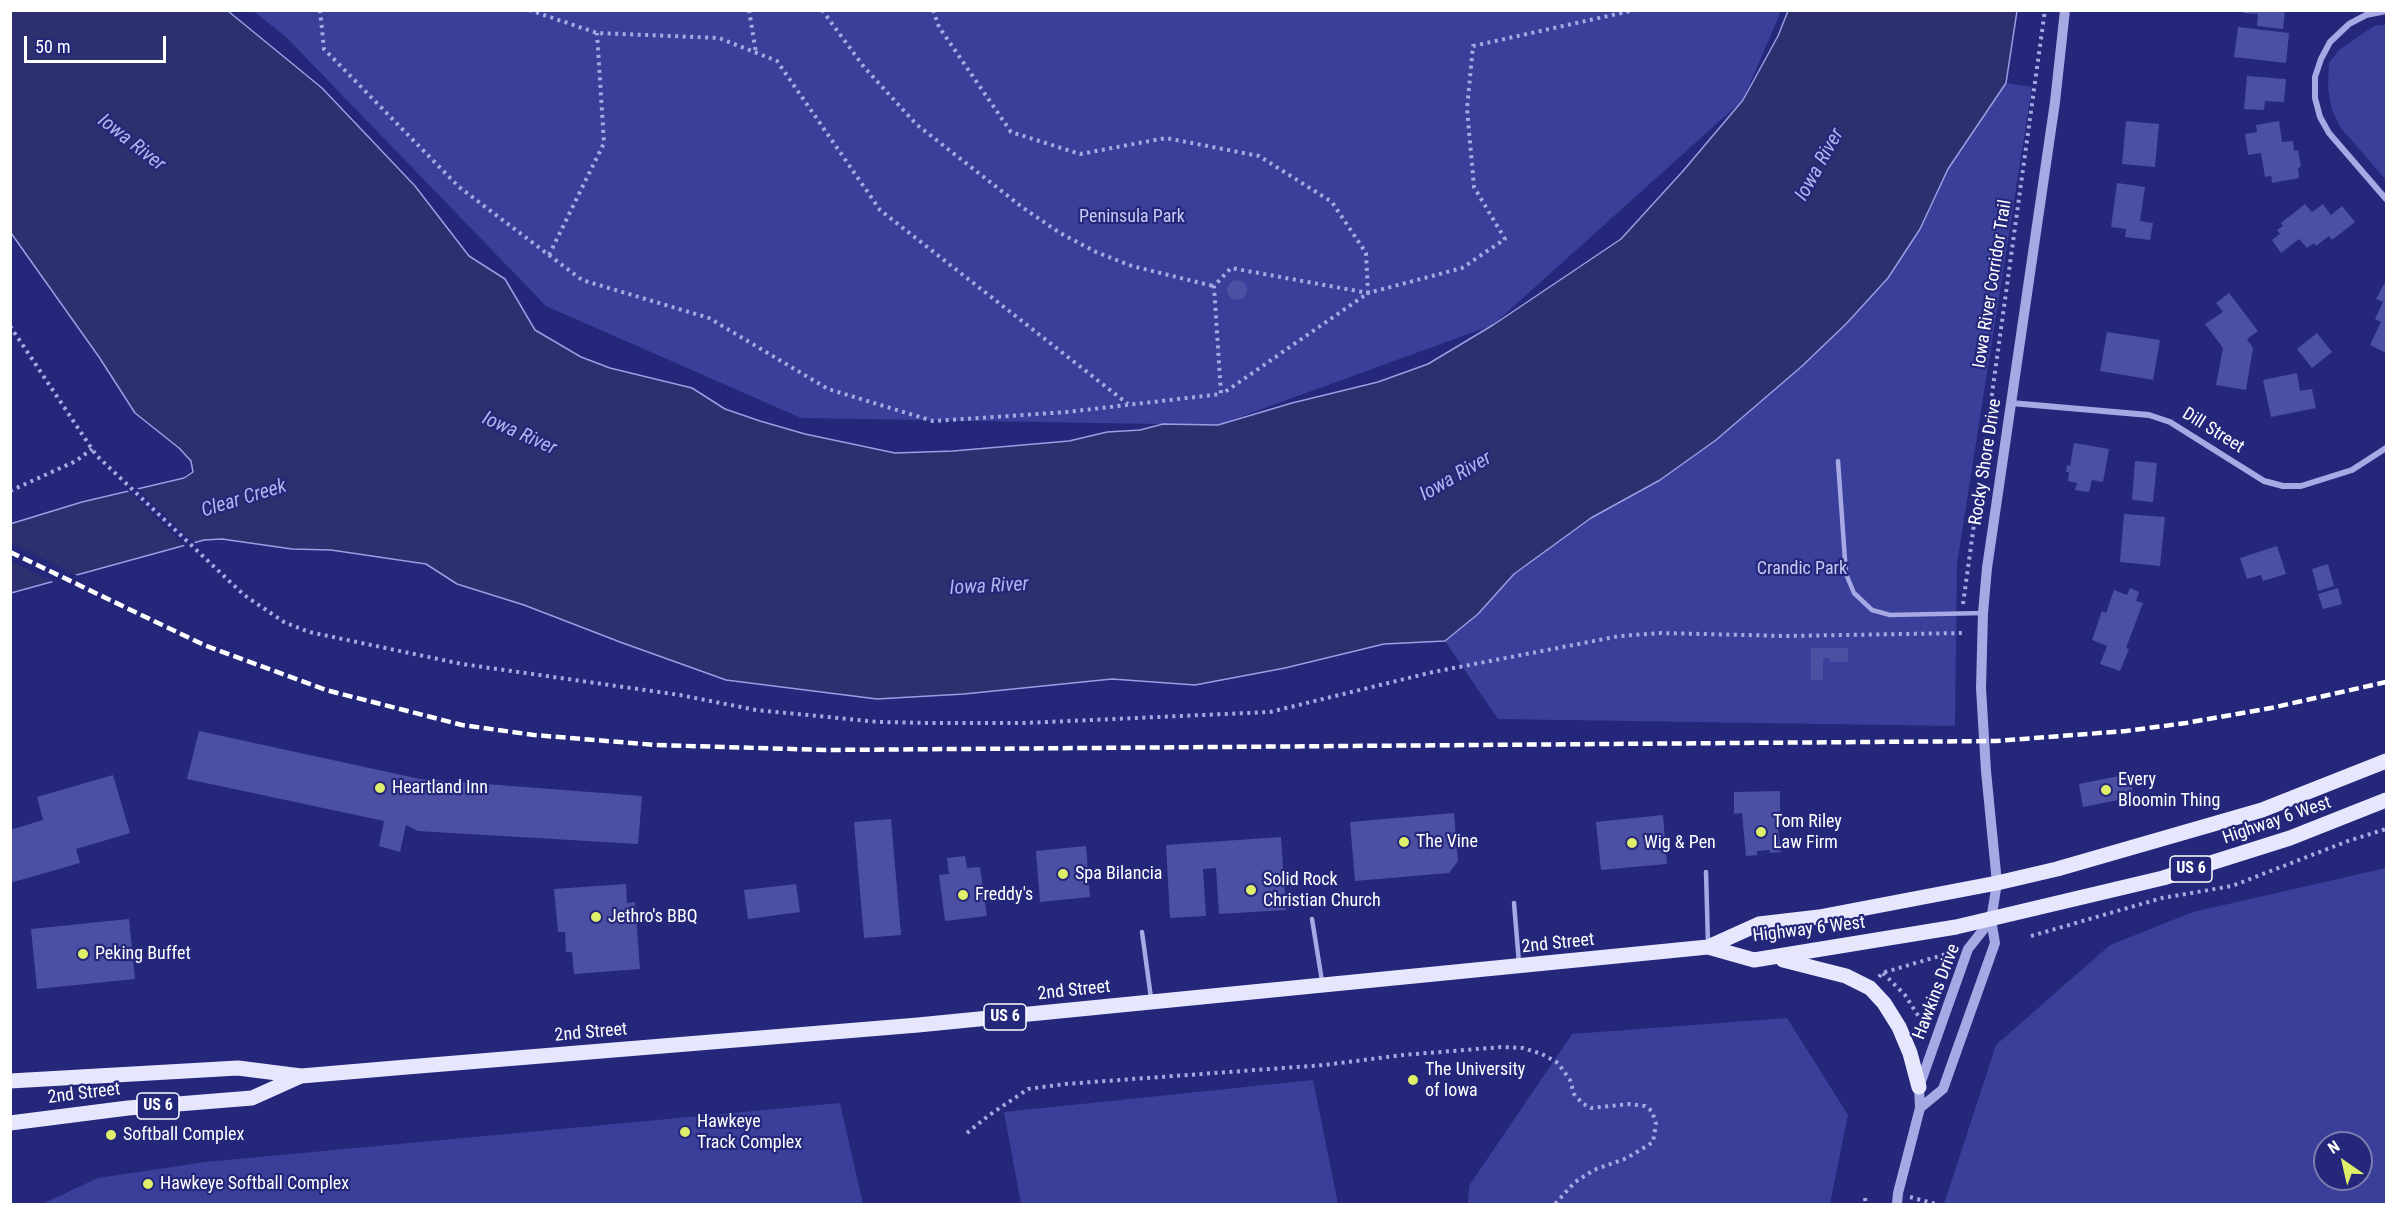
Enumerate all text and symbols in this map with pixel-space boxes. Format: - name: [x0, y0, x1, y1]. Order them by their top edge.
- scale bar: [27, 24, 170, 62]
- text: 50 m: [35, 36, 70, 57]
- water label: Iowa River: [92, 109, 170, 177]
- water label: Iowa River: [1790, 125, 1850, 205]
- street label: Iowa River Corridor Trail: [1969, 198, 2017, 370]
- park label: Peninsula Park: [1079, 206, 1185, 228]
- street label: Rocky Shore Drive: [1965, 397, 2007, 527]
- street label: Dill Street: [2178, 404, 2248, 458]
- water label: Iowa River: [478, 407, 560, 461]
- water label: Iowa River: [1416, 447, 1496, 507]
- water label: Clear Creek: [198, 475, 290, 523]
- park label: Crandic Park: [1757, 558, 1847, 580]
- water label: Iowa River: [949, 573, 1029, 601]
- place label: Every Bloomin Thing: [2118, 769, 2220, 812]
- place label: Heartland Inn: [392, 777, 488, 799]
- marker: Heartland Inn: [373, 781, 387, 795]
- marker: Every Bloomin Thing: [2099, 783, 2113, 797]
- street label: Highway 6 West: [2220, 792, 2334, 850]
- place label: Tom Riley Law Firm: [1773, 811, 1842, 854]
- marker: Tom Riley Law Firm: [1754, 825, 1768, 839]
- place label: The Vine: [1416, 831, 1478, 853]
- place label: Wig & Pen: [1644, 832, 1716, 854]
- marker: The Vine: [1397, 835, 1411, 849]
- marker: Wig & Pen: [1625, 836, 1639, 850]
- road number: US 6: [2170, 856, 2212, 882]
- place label: Spa Bilancia: [1075, 863, 1162, 885]
- marker: Spa Bilancia: [1056, 867, 1070, 881]
- place label: Solid Rock Christian Church: [1263, 869, 1381, 912]
- marker: Solid Rock Christian Church: [1244, 883, 1258, 897]
- place label: Freddy's: [975, 884, 1033, 906]
- marker: Freddy's: [956, 888, 970, 902]
- place label: Jethro's BBQ: [608, 906, 698, 928]
- marker: Jethro's BBQ: [589, 910, 603, 924]
- street label: Highway 6 West: [1752, 912, 1866, 948]
- street label: 2nd Street: [1521, 929, 1595, 959]
- street label: Hawkins Drive: [1909, 941, 1965, 1043]
- place label: Peking Buffet: [95, 943, 191, 965]
- marker: Peking Buffet: [76, 947, 90, 961]
- street label: 2nd Street: [1037, 976, 1111, 1006]
- road number: US 6: [984, 1004, 1026, 1030]
- street label: 2nd Street: [554, 1019, 628, 1047]
- place label: The University of Iowa: [1425, 1059, 1525, 1102]
- marker: The University of Iowa: [1406, 1073, 1420, 1087]
- street label: 2nd Street: [47, 1079, 121, 1109]
- road number: US 6: [137, 1093, 179, 1119]
- place label: Hawkeye Track Complex: [697, 1111, 802, 1154]
- place label: Softball Complex: [123, 1124, 244, 1146]
- marker: Hawkeye Track Complex: [678, 1125, 692, 1139]
- marker: Softball Complex: [104, 1128, 118, 1142]
- north arrow: [2313, 1131, 2373, 1191]
- text: N: [2324, 1137, 2343, 1158]
- place label: Hawkeye Softball Complex: [160, 1173, 349, 1195]
- marker: Hawkeye Softball Complex: [141, 1177, 155, 1191]

